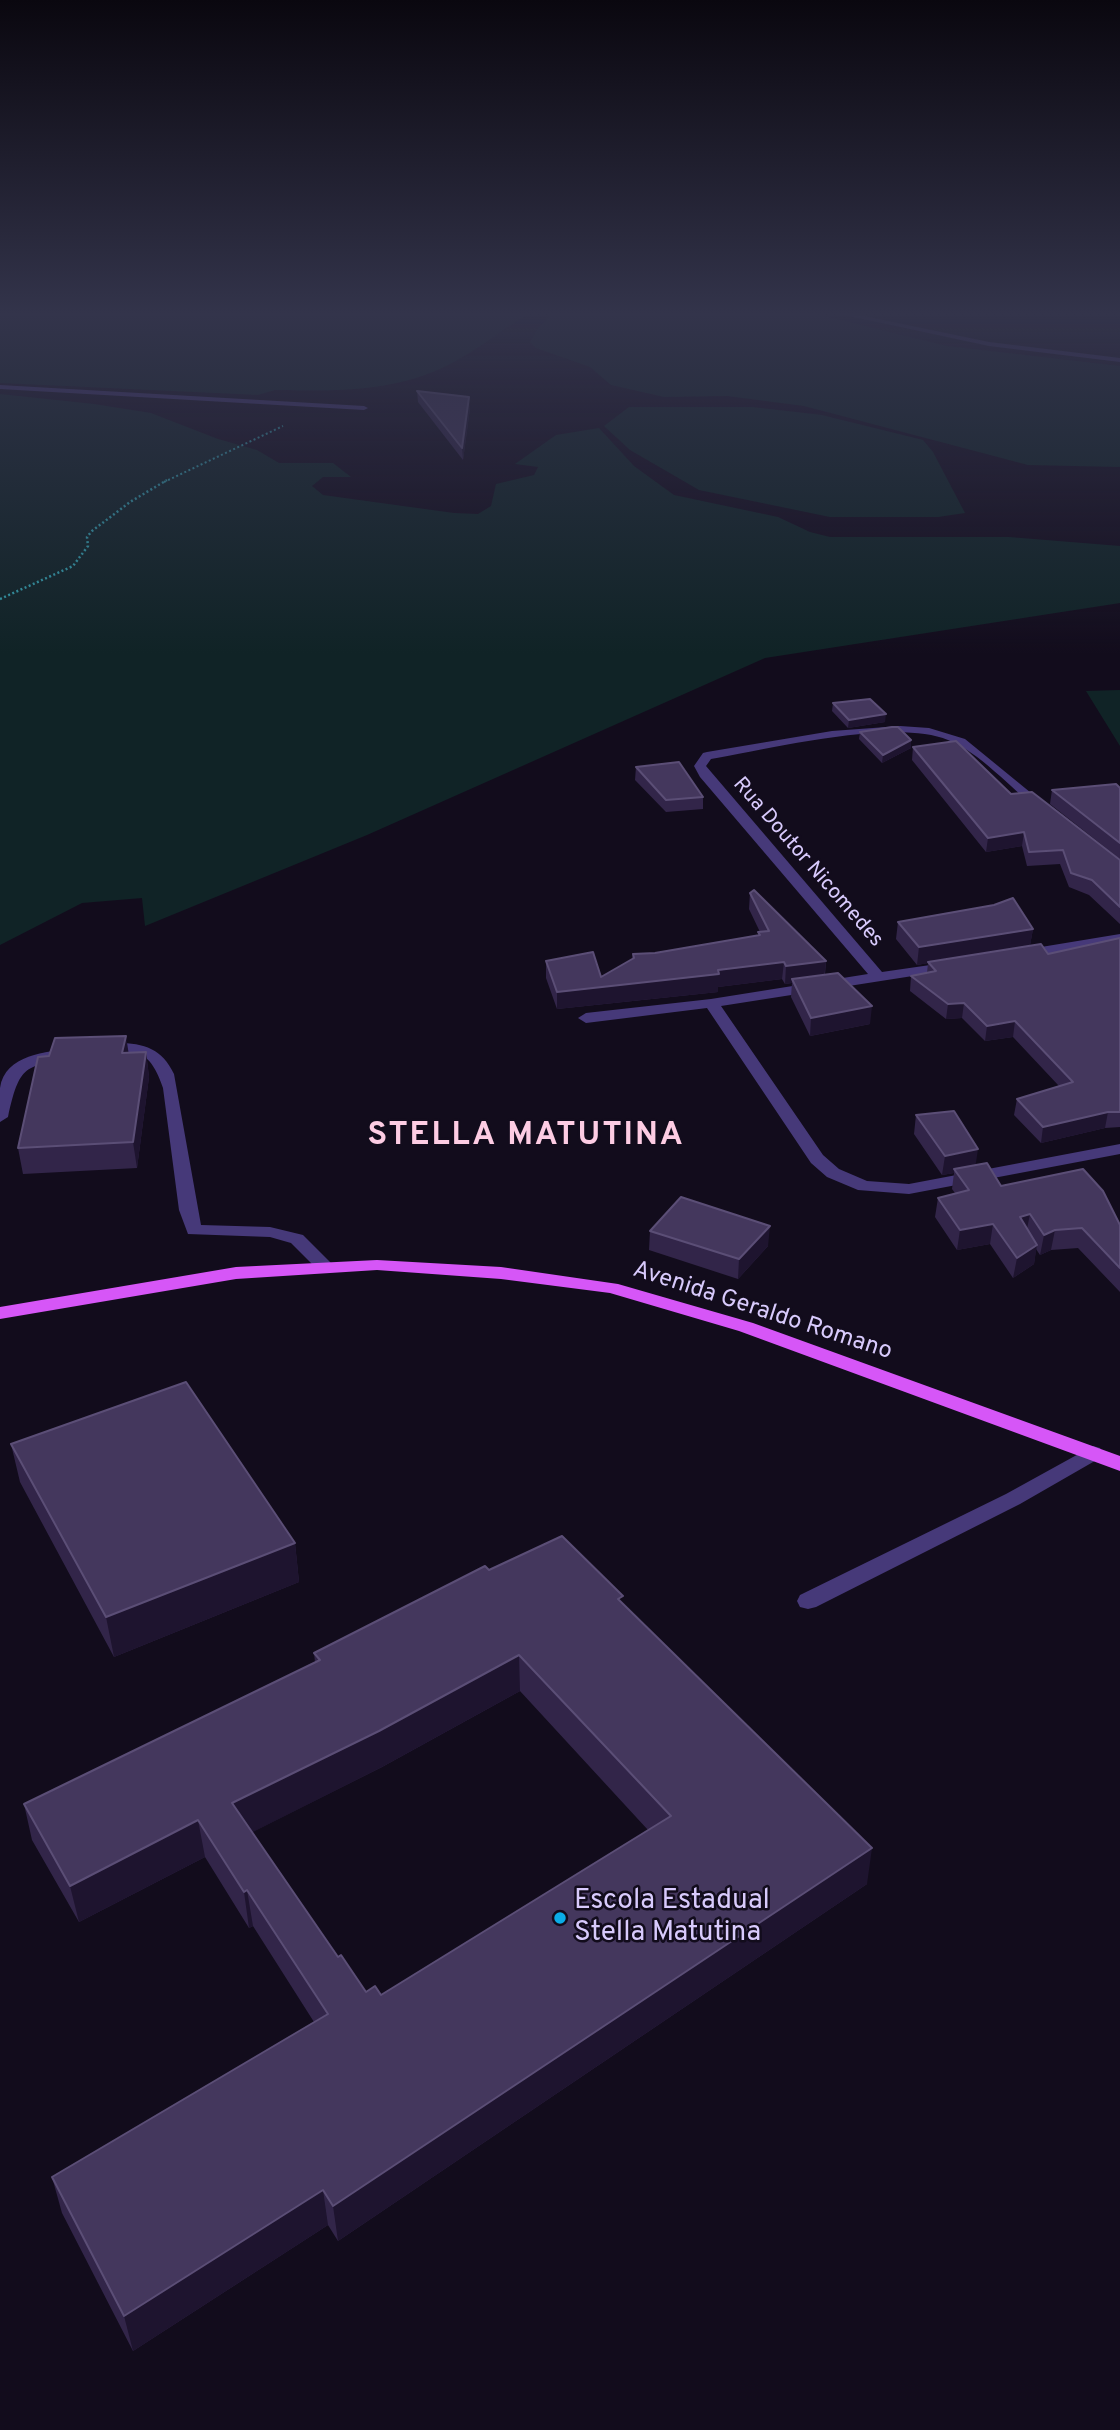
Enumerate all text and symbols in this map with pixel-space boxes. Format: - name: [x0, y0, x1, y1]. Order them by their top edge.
- street label: Rua Doutor Nicomedes: [726, 773, 888, 953]
- district label: STELLA MATUTINA: [369, 1119, 683, 1157]
- street label: Avenida Geraldo Romano: [629, 1256, 895, 1368]
- place label: Escola Estadual Stella Matutina: [574, 1885, 770, 1951]
- marker: Escola Estadual Stella Matutina: [552, 1910, 568, 1926]

